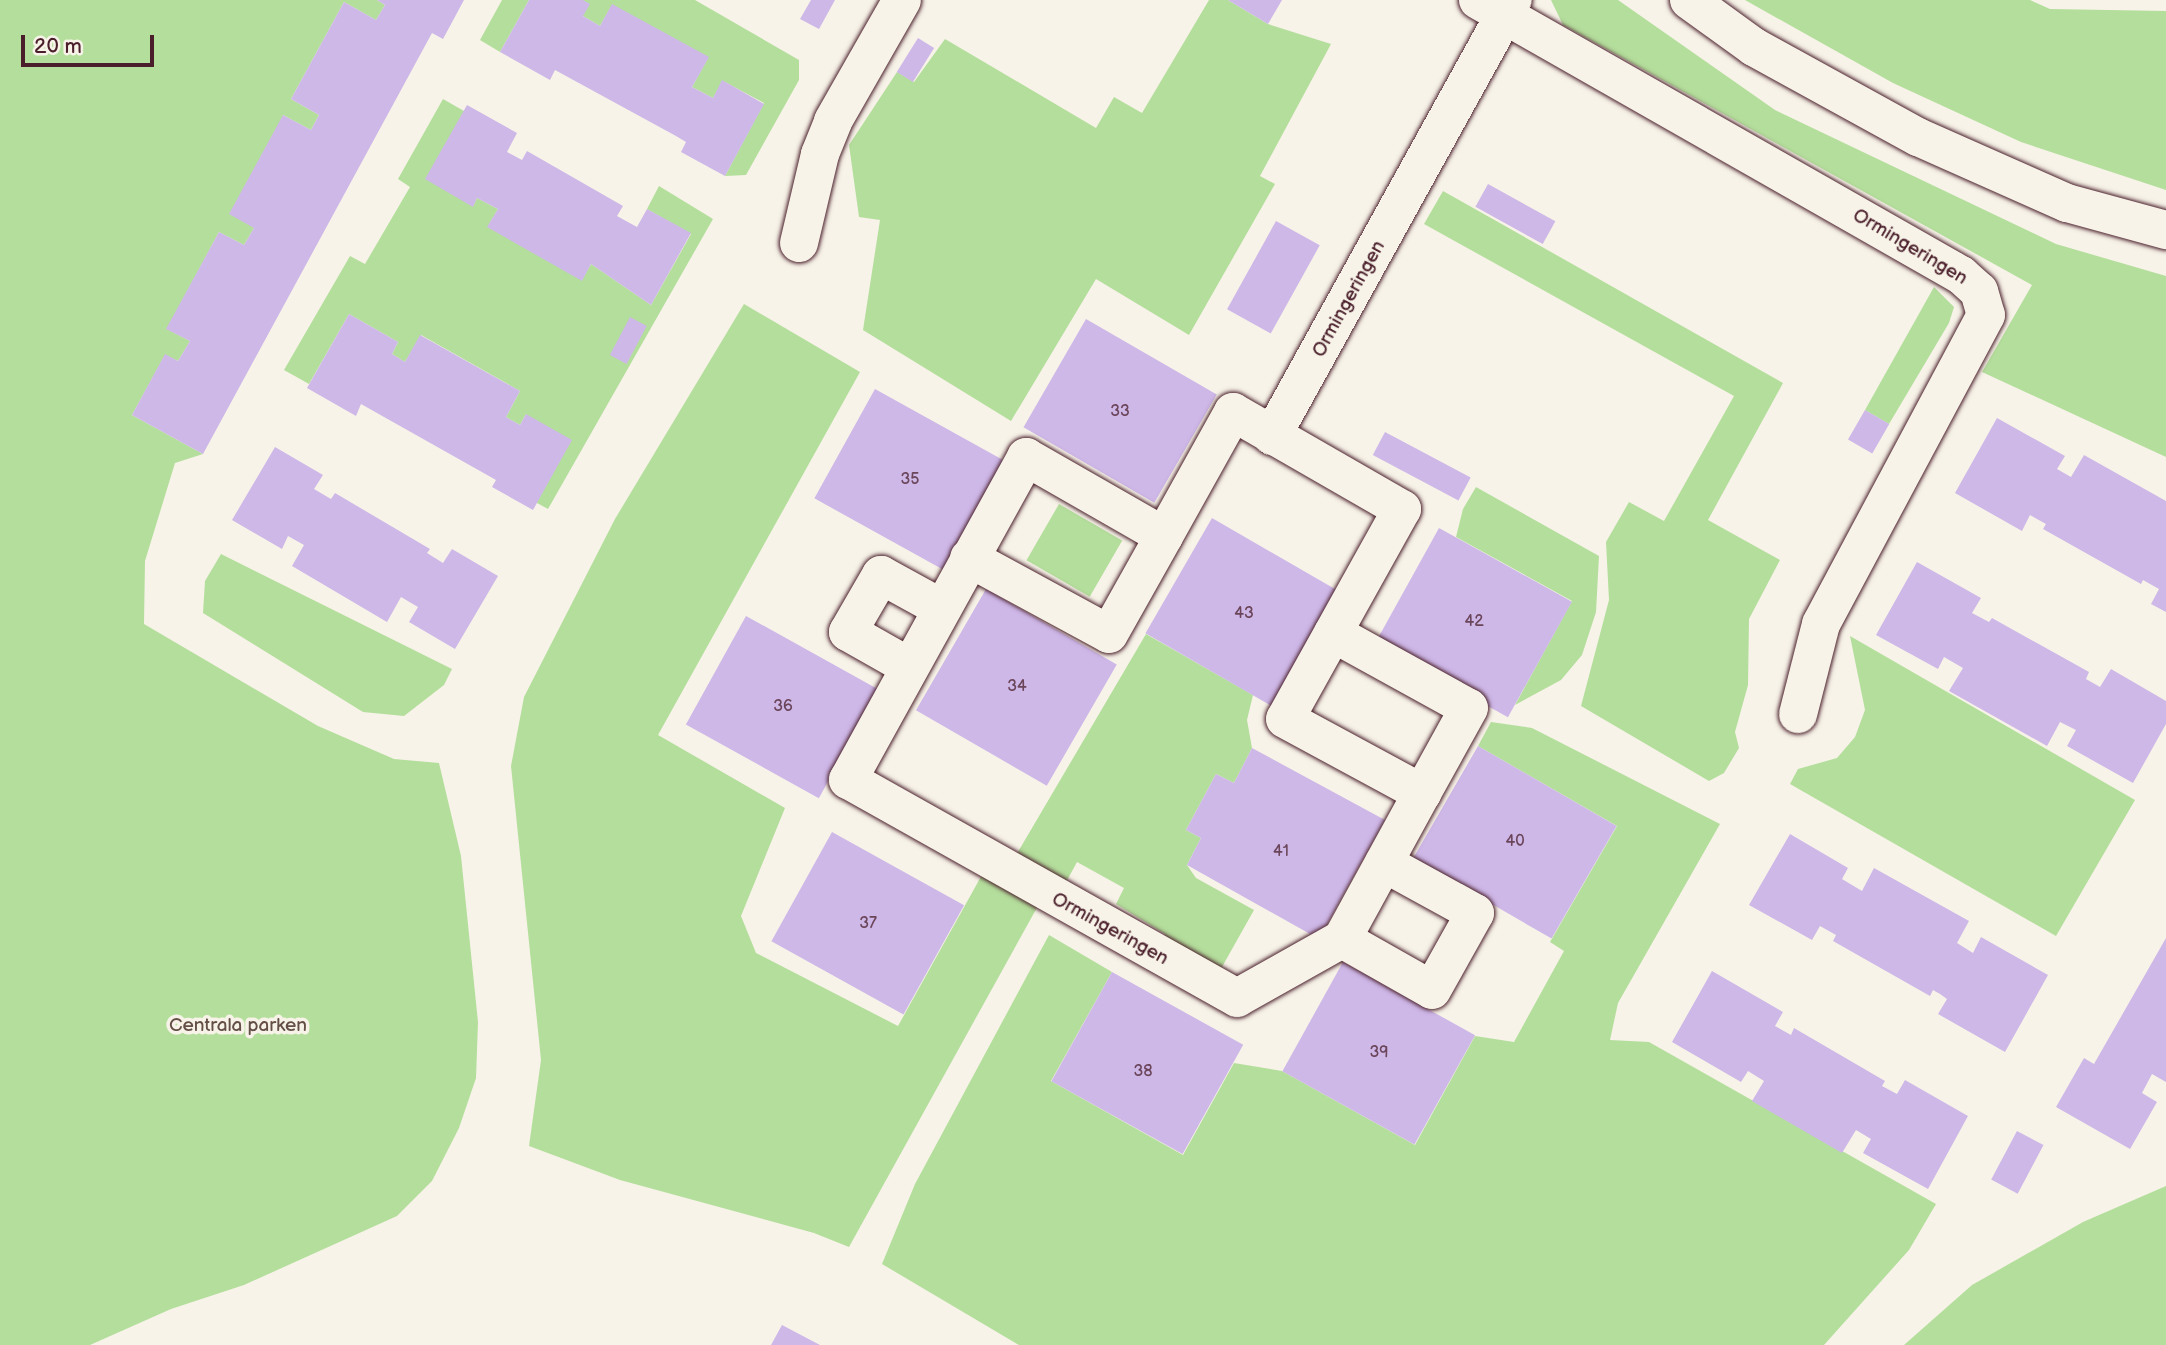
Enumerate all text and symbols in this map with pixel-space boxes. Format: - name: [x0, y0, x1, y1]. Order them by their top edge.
- scale bar: [24, 21, 158, 65]
- text: 20 m: [34, 34, 82, 59]
- street label: Ormingeringen: [1849, 204, 1971, 290]
- street label: Ormingeringen: [1308, 237, 1390, 361]
- house number: 33: [1110, 402, 1130, 422]
- house number: 35: [900, 470, 920, 490]
- house number: 43: [1234, 604, 1254, 624]
- house number: 42: [1464, 612, 1484, 632]
- house number: 34: [1007, 677, 1027, 697]
- house number: 36: [773, 697, 793, 717]
- house number: 40: [1505, 832, 1525, 852]
- house number: 41: [1273, 842, 1289, 862]
- street label: Ormingeringen: [1048, 888, 1172, 970]
- house number: 37: [859, 914, 877, 934]
- park label: Centrala parken: [169, 1015, 307, 1037]
- house number: 39: [1369, 1043, 1389, 1063]
- house number: 38: [1133, 1062, 1153, 1082]

